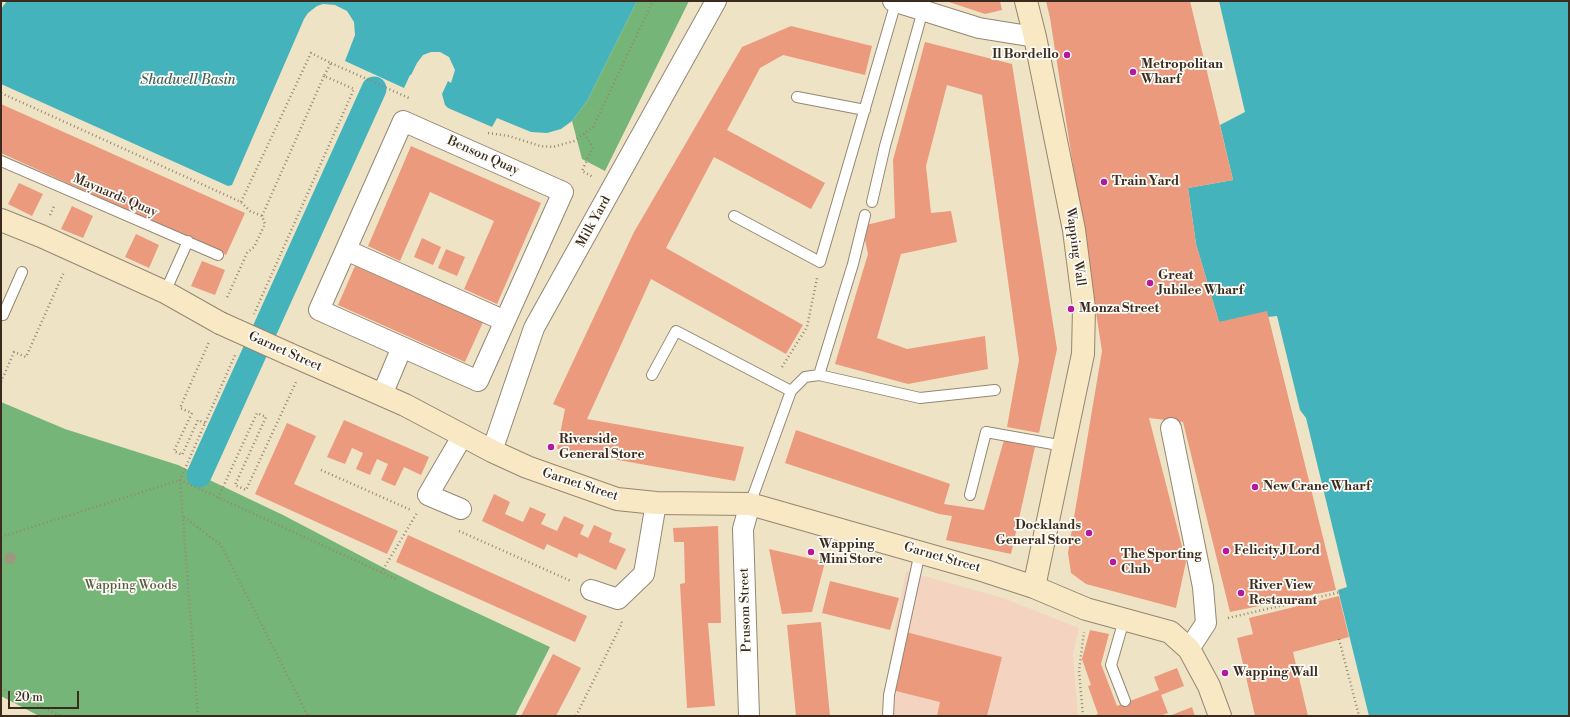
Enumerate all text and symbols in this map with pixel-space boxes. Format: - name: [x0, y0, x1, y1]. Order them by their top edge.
- place label: Il Bordello: [992, 47, 1059, 63]
- marker: Il Bordello: [1062, 50, 1072, 60]
- place label: Metropolitan Wharf: [1141, 57, 1223, 88]
- marker: Metropolitan Wharf: [1128, 67, 1138, 77]
- water label: Shadwell Basin: [140, 73, 236, 89]
- street label: Benson Quay: [445, 133, 521, 179]
- street label: Maynards Quay: [70, 171, 160, 221]
- place label: Train Yard: [1112, 174, 1179, 190]
- marker: Train Yard: [1099, 177, 1109, 187]
- street label: Milk Yard: [573, 194, 615, 250]
- street label: Wapping Wall: [1062, 207, 1088, 287]
- place label: Great Jubilee Wharf: [1158, 268, 1243, 299]
- marker: Great Jubilee Wharf: [1145, 278, 1155, 288]
- place label: Monza Street: [1079, 301, 1159, 317]
- marker: Monza Street: [1066, 304, 1076, 314]
- street label: Garnet Street: [246, 329, 324, 375]
- place label: Riverside General Store: [559, 432, 644, 463]
- marker: Riverside General Store: [546, 442, 556, 452]
- street label: Garnet Street: [540, 465, 620, 505]
- place label: New Crane Wharf: [1263, 479, 1370, 495]
- marker: New Crane Wharf: [1250, 482, 1260, 492]
- place label: Docklands General Store: [996, 518, 1081, 549]
- marker: Docklands General Store: [1084, 528, 1094, 538]
- place label: Wapping Mini Store: [819, 537, 883, 568]
- street label: Garnet Street: [902, 540, 982, 576]
- place label: Felicity J Lord: [1234, 543, 1320, 559]
- marker: Felicity J Lord: [1221, 546, 1231, 556]
- marker: Wapping Mini Store: [806, 547, 816, 557]
- place label: The Sporting Club: [1121, 547, 1202, 578]
- marker: The Sporting Club: [1108, 557, 1118, 567]
- street label: Prusom Street: [737, 567, 755, 653]
- park label: Wapping Woods: [85, 578, 177, 594]
- place label: River View Restaurant: [1249, 578, 1317, 609]
- marker: River View Restaurant: [1236, 588, 1246, 598]
- place label: Wapping Wall: [1233, 665, 1318, 681]
- marker: Wapping Wall: [1220, 668, 1230, 678]
- scale bar: [10, 683, 81, 709]
- text: 20 m: [15, 690, 43, 705]

